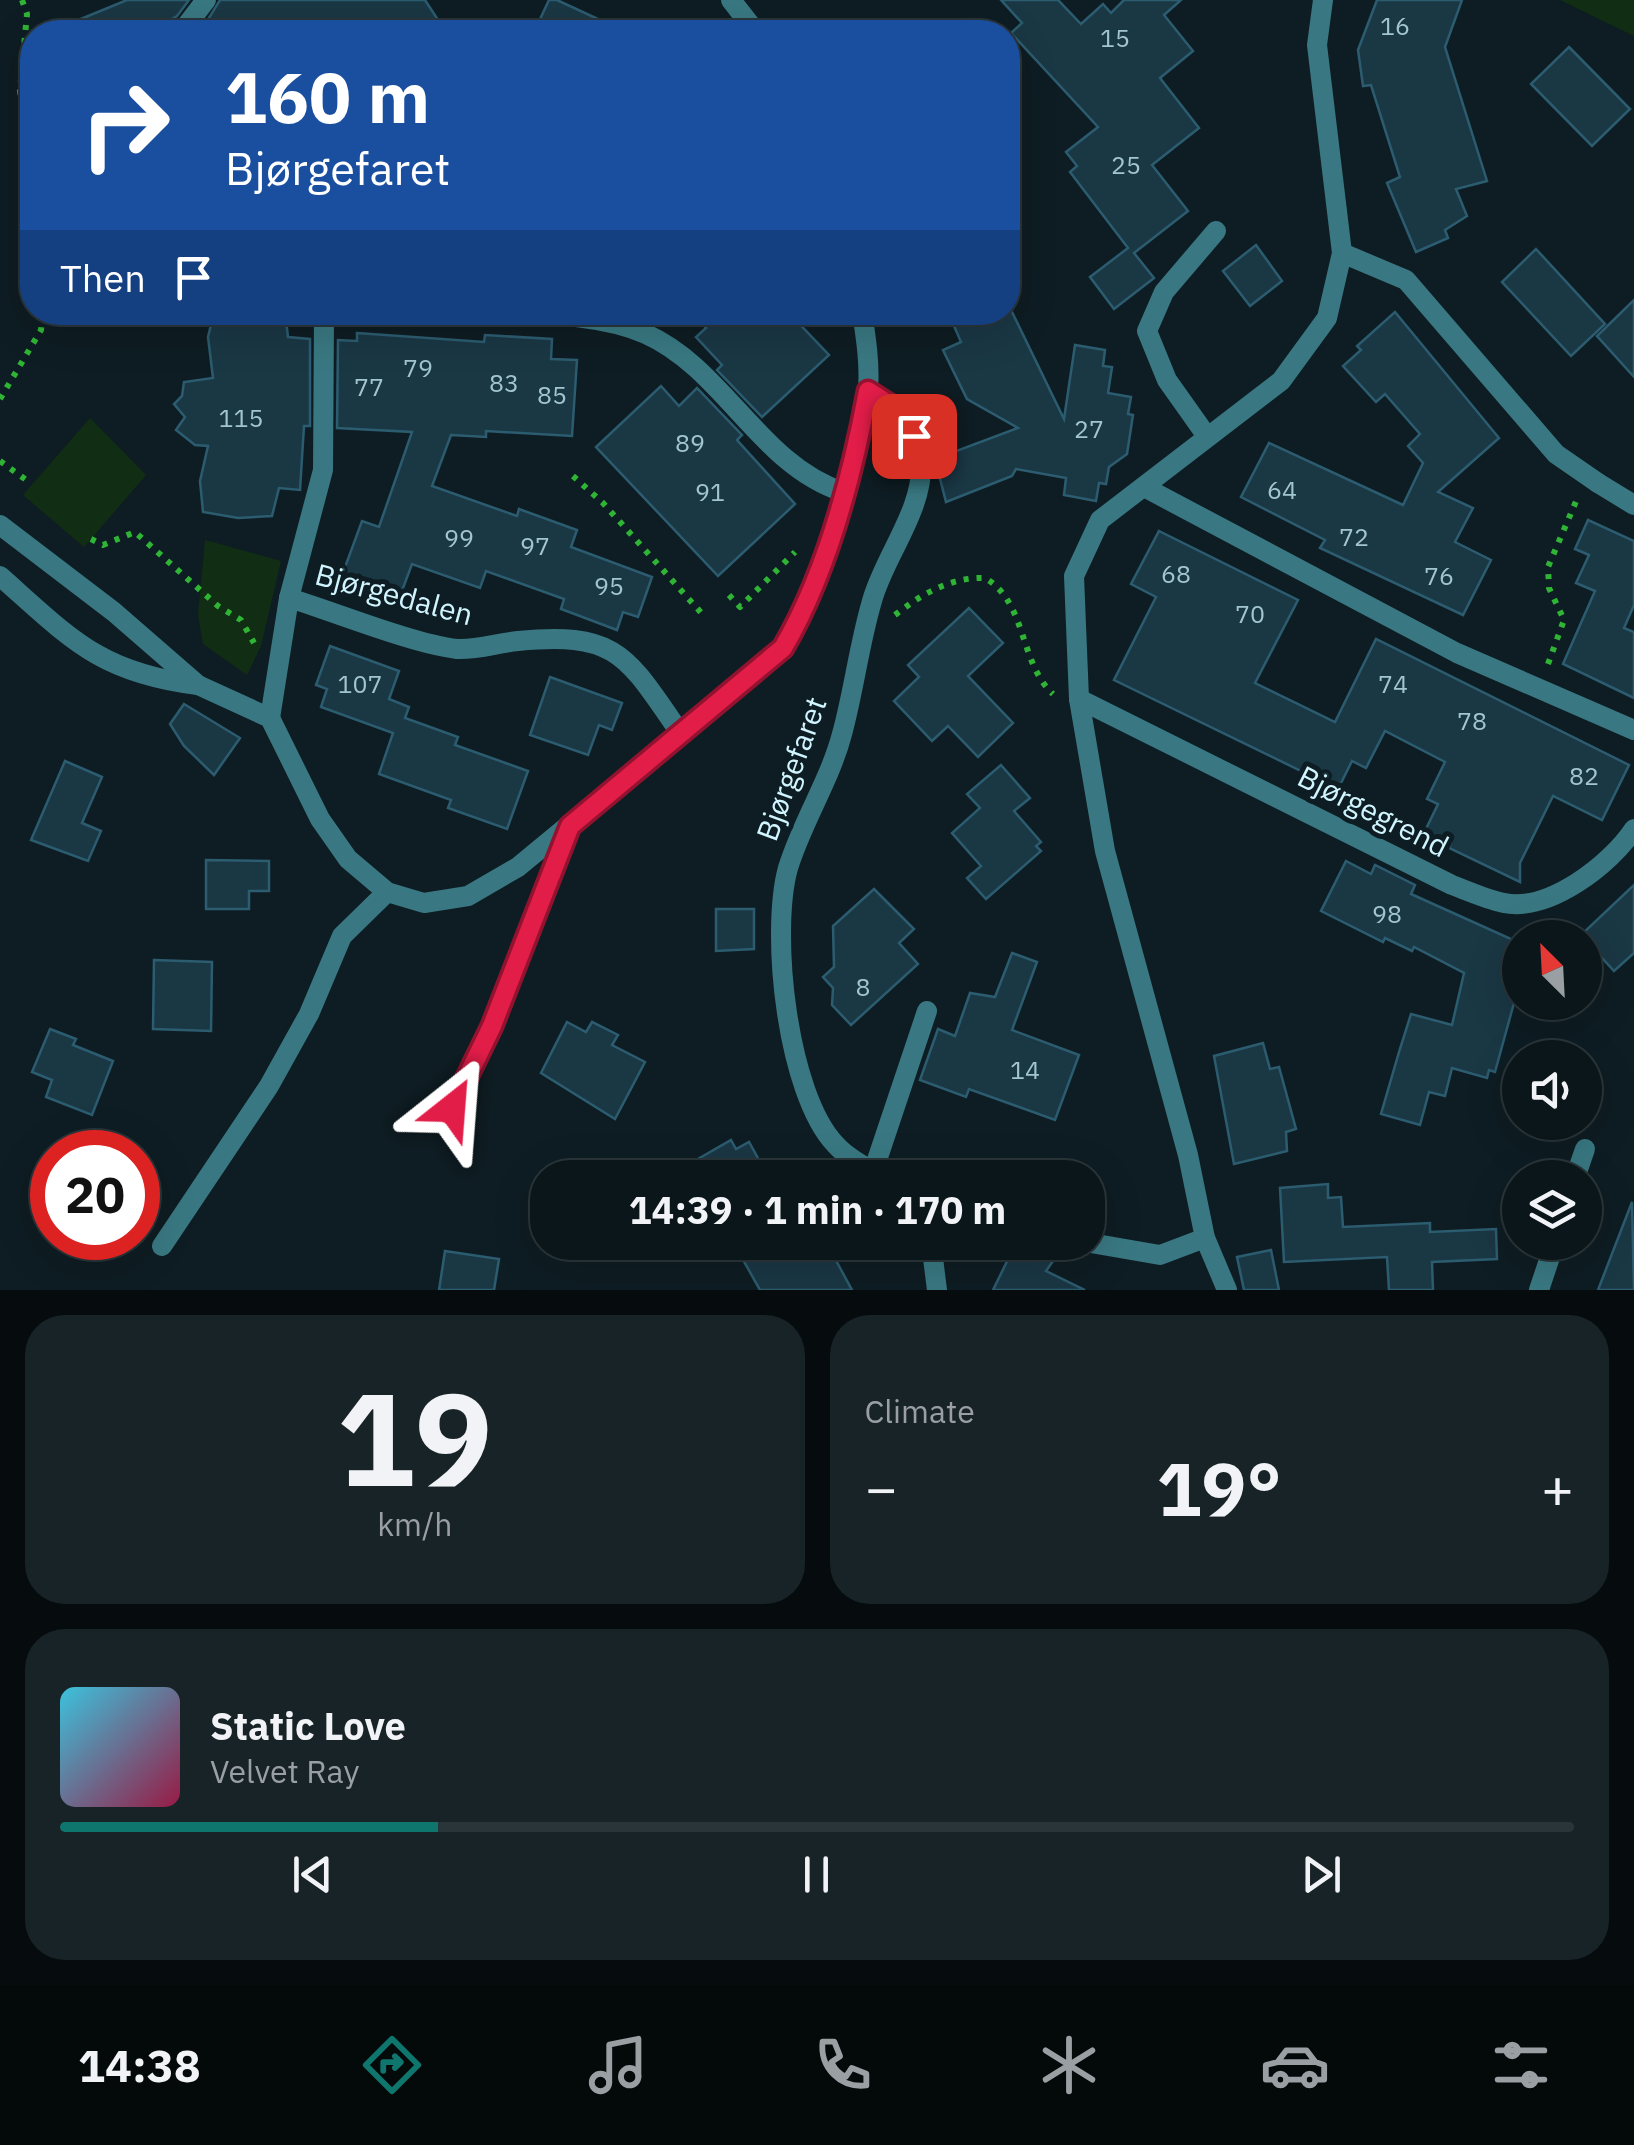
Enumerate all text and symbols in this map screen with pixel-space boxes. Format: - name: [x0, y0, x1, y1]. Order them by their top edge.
- house number: 16: [1380, 9, 1410, 42]
- house number: 15: [1100, 21, 1130, 54]
- text: 160 m: [225, 51, 430, 142]
- icon: right: [60, 60, 190, 190]
- text: Bjørgefaret: [225, 139, 450, 197]
- house number: 25: [1111, 148, 1141, 181]
- icon: arrive: [166, 250, 221, 305]
- text: Then: [60, 253, 146, 302]
- house number: 79: [403, 351, 433, 384]
- house number: 83: [489, 366, 519, 399]
- house number: 77: [354, 370, 384, 403]
- house number: 85: [537, 378, 567, 411]
- pin: [872, 394, 957, 479]
- house number: 115: [218, 401, 264, 434]
- icon: arrive: [887, 409, 942, 464]
- house number: 27: [1074, 412, 1104, 445]
- house number: 89: [675, 426, 705, 459]
- house number: 64: [1267, 473, 1297, 506]
- house number: 91: [695, 475, 725, 508]
- house number: 72: [1339, 520, 1369, 553]
- house number: 99: [444, 521, 474, 554]
- house number: 97: [520, 529, 550, 562]
- street label: Bjørgedalen: [311, 554, 478, 633]
- house number: 68: [1161, 557, 1191, 590]
- house number: 76: [1424, 559, 1454, 592]
- house number: 95: [594, 569, 624, 602]
- house number: 70: [1235, 597, 1265, 630]
- house number: 107: [337, 667, 383, 700]
- house number: 74: [1378, 667, 1408, 700]
- street label: Bjørgefaret: [747, 691, 835, 846]
- house number: 78: [1457, 704, 1487, 737]
- street label: Bjørgegrend: [1292, 756, 1456, 865]
- house number: 82: [1569, 759, 1599, 792]
- house number: 98: [1372, 897, 1402, 930]
- north arrow: [1502, 920, 1602, 1020]
- map controls: [1502, 920, 1602, 1260]
- house number: 8: [855, 970, 871, 1003]
- button: sound: [1502, 1040, 1602, 1140]
- house number: 14: [1010, 1053, 1040, 1086]
- position arrow: [400, 1056, 504, 1160]
- speed limit sign: 20: [30, 1130, 160, 1260]
- button: layers: [1502, 1160, 1602, 1260]
- text: 14:39 · 1 min · 170 m: [629, 1185, 1006, 1234]
- text: 19: [337, 1353, 493, 1522]
- text: Climate: [865, 1390, 975, 1432]
- text: 19°: [1157, 1439, 1282, 1537]
- text: −: [865, 1452, 898, 1523]
- text: +: [1541, 1452, 1574, 1523]
- text: km/h: [377, 1503, 452, 1545]
- text: Static Love: [210, 1701, 406, 1750]
- text: Velvet Ray: [210, 1750, 359, 1792]
- icon: previous: [285, 1847, 340, 1902]
- icon: pause: [789, 1847, 844, 1902]
- icon: next: [1294, 1847, 1349, 1902]
- icon: directions: [357, 2030, 427, 2100]
- icon: music: [583, 2030, 653, 2100]
- icon: phone: [808, 2030, 878, 2100]
- icon: climate: [1034, 2030, 1104, 2100]
- icon: car: [1260, 2030, 1330, 2100]
- icon: filters: [1486, 2030, 1556, 2100]
- text: 14:38: [78, 2036, 201, 2094]

